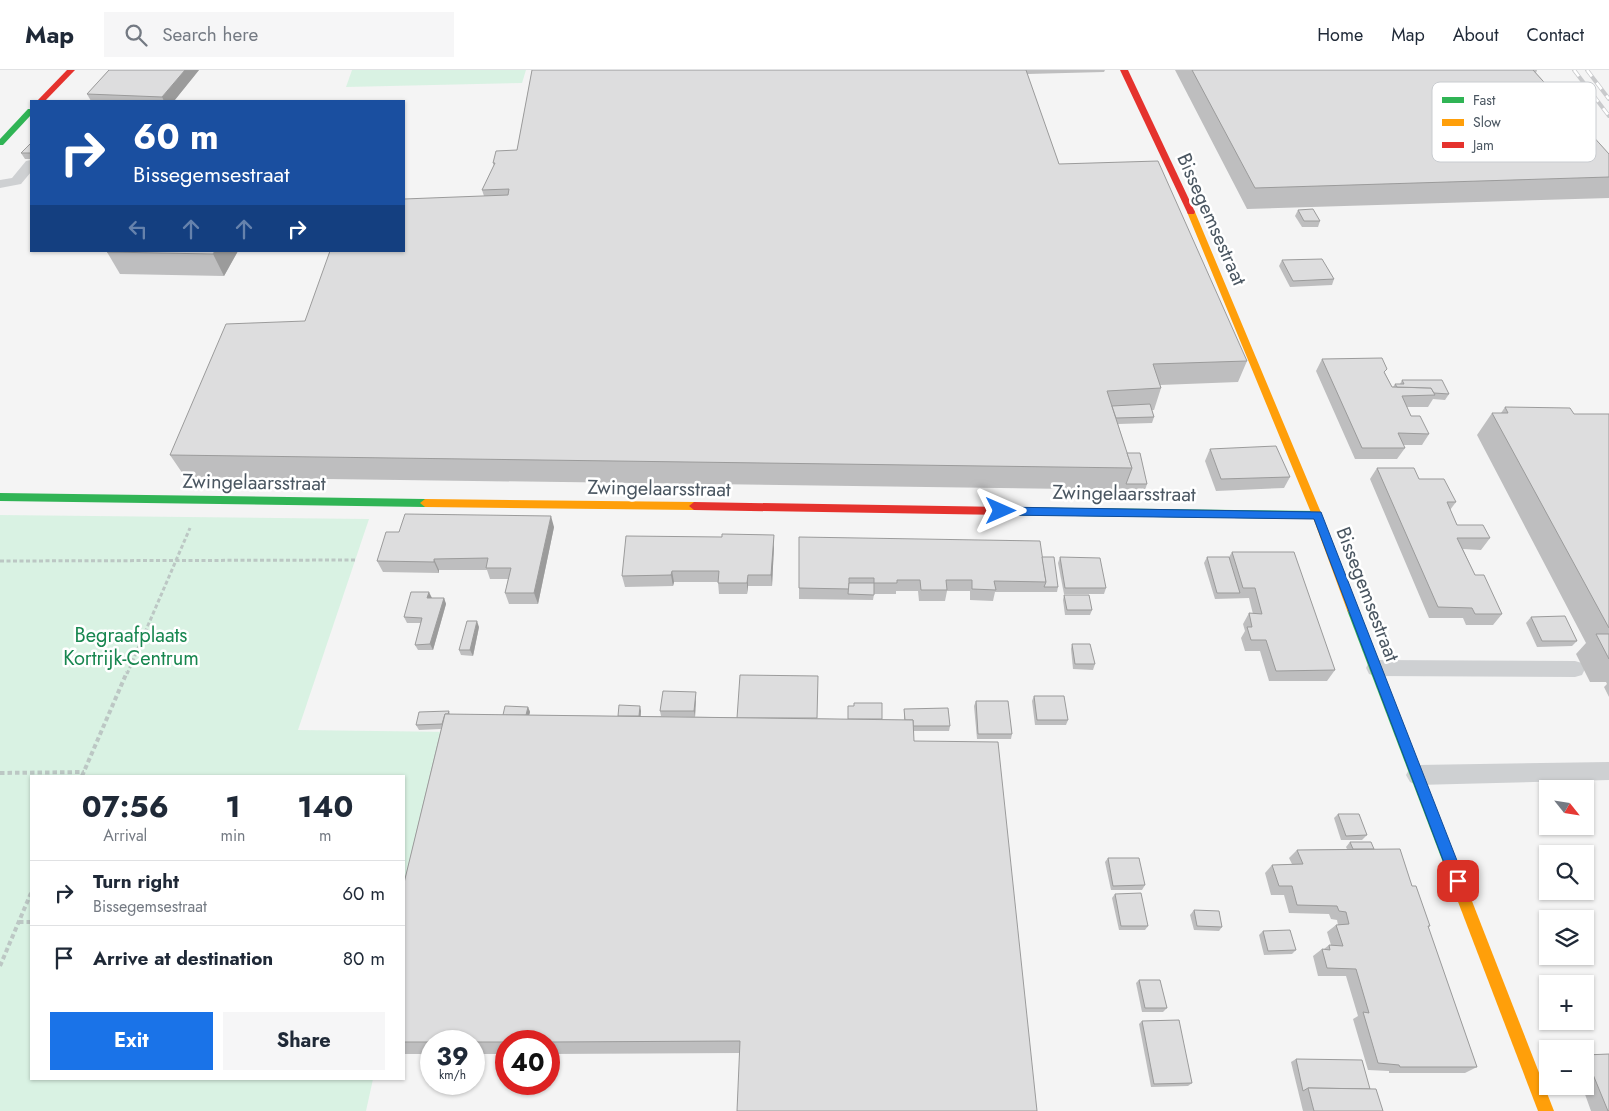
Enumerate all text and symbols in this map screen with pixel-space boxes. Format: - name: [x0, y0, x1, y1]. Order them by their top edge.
- search box: [104, 12, 454, 57]
- text: Map: [25, 17, 74, 52]
- icon: search: [122, 21, 150, 49]
- text: Search here: [162, 21, 258, 48]
- text: Home: [1317, 22, 1363, 48]
- text: Map: [1391, 22, 1425, 48]
- text: About: [1453, 22, 1498, 48]
- text: Contact: [1526, 22, 1584, 48]
- legend: [1432, 82, 1596, 162]
- text: Fast: [1473, 90, 1496, 110]
- text: 60 m: [133, 112, 219, 162]
- text: Slow: [1473, 112, 1501, 132]
- icon: right: [50, 120, 115, 185]
- text: Jam: [1471, 135, 1494, 155]
- street label: Bissegemsestraat: [1169, 148, 1254, 290]
- text: Bissegemsestraat: [133, 158, 289, 190]
- icon: left: [124, 215, 152, 243]
- icon: ahead: [177, 215, 205, 243]
- icon: ahead: [230, 215, 258, 243]
- icon: right: [283, 215, 311, 243]
- street label: Zwingelaarsstraat: [182, 467, 326, 498]
- street label: Zwingelaarsstraat: [587, 473, 731, 504]
- street label: Zwingelaarsstraat: [1052, 478, 1196, 509]
- position arrow: [974, 484, 1026, 536]
- street label: Bissegemsestraat: [1329, 523, 1407, 666]
- park label: Begraafplaats Kortrijk-Centrum: [63, 621, 199, 673]
- north arrow: [1539, 780, 1594, 835]
- map controls: [1539, 780, 1594, 1095]
- text: 07:56: [82, 785, 169, 828]
- text: 1: [225, 785, 241, 828]
- text: 140: [297, 785, 353, 828]
- text: Arrival: [103, 824, 147, 847]
- text: min: [220, 824, 245, 847]
- text: m: [319, 824, 331, 847]
- button: search: [1539, 845, 1594, 900]
- pin: [1437, 860, 1479, 902]
- icon: arrive: [1444, 867, 1472, 895]
- text: Turn right: [93, 868, 179, 895]
- icon: right: [50, 879, 78, 907]
- text: 60 m: [342, 880, 385, 907]
- text: Bissegemsestraat: [93, 895, 207, 918]
- button: layers: [1539, 910, 1594, 965]
- icon: arrive: [50, 944, 78, 972]
- text: Arrive at destination: [93, 945, 273, 972]
- text: 80 m: [343, 945, 385, 972]
- button: +: [1539, 975, 1594, 1030]
- button: Exit: [50, 1012, 213, 1070]
- button: Share: [223, 1012, 385, 1070]
- speed limit sign: 40: [495, 1030, 560, 1095]
- text: 39: [436, 1038, 469, 1074]
- button: −: [1539, 1040, 1594, 1095]
- text: km/h: [439, 1066, 466, 1084]

